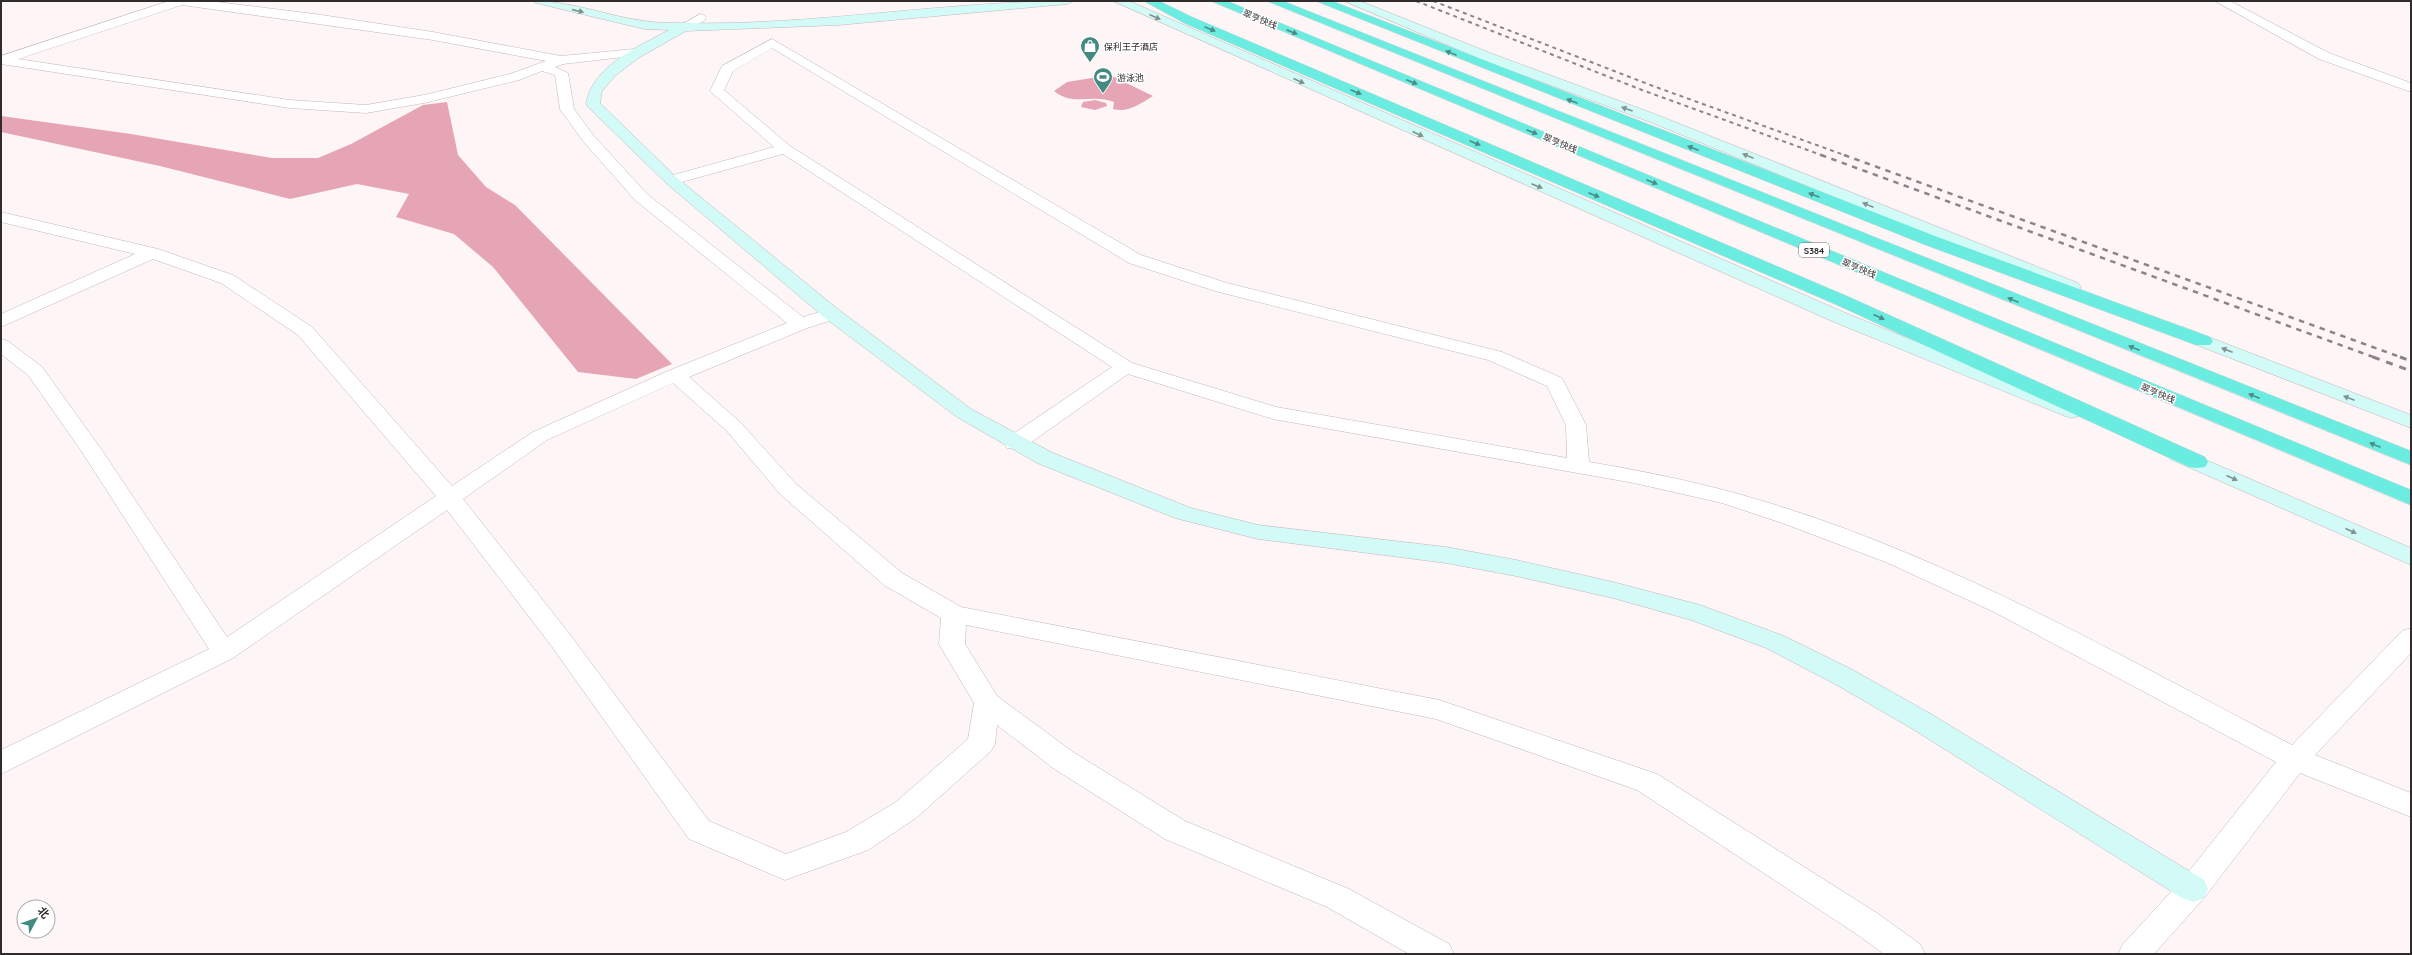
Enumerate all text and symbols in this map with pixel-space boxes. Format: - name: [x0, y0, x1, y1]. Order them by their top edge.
- street label: 翠亨快线: [1241, 7, 1279, 31]
- one-way arrow: [572, 8, 584, 14]
- one-way arrow: [1149, 14, 1160, 20]
- one-way arrow: [1205, 27, 1217, 33]
- one-way arrow: [1287, 29, 1298, 35]
- shop icon: 保利王子酒店: [1079, 35, 1101, 63]
- place label: 保利王子酒店: [1104, 41, 1158, 52]
- one-way arrow: [1444, 50, 1456, 56]
- sports icon: 游泳池: [1092, 66, 1114, 94]
- place label: 游泳池: [1117, 72, 1144, 83]
- one-way arrow: [1293, 78, 1305, 84]
- one-way arrow: [1407, 79, 1418, 85]
- one-way arrow: [1350, 89, 1361, 95]
- one-way arrow: [1566, 97, 1578, 103]
- one-way arrow: [1620, 105, 1632, 111]
- one-way arrow: [1527, 129, 1538, 135]
- one-way arrow: [1412, 130, 1424, 137]
- street label: 翠亨快线: [1541, 131, 1579, 155]
- one-way arrow: [1469, 141, 1481, 147]
- one-way arrow: [1687, 144, 1699, 150]
- one-way arrow: [1741, 153, 1753, 159]
- one-way arrow: [1647, 179, 1658, 185]
- one-way arrow: [1531, 183, 1542, 189]
- one-way arrow: [1589, 192, 1601, 198]
- one-way arrow: [1808, 192, 1820, 198]
- one-way arrow: [1862, 201, 1874, 207]
- road number: S384: [1799, 243, 1829, 257]
- street label: 翠亨快线: [1840, 256, 1878, 280]
- one-way arrow: [2006, 296, 2018, 302]
- one-way arrow: [1873, 314, 1884, 320]
- one-way arrow: [2128, 345, 2139, 351]
- one-way arrow: [2221, 347, 2233, 353]
- street label: 翠亨快线: [2139, 381, 2177, 405]
- one-way arrow: [2248, 393, 2260, 399]
- one-way arrow: [2342, 394, 2354, 400]
- one-way arrow: [2368, 441, 2380, 447]
- one-way arrow: [2227, 475, 2238, 481]
- one-way arrow: [2345, 528, 2357, 534]
- north arrow: [16, 899, 56, 939]
- text: 北: [35, 904, 52, 921]

